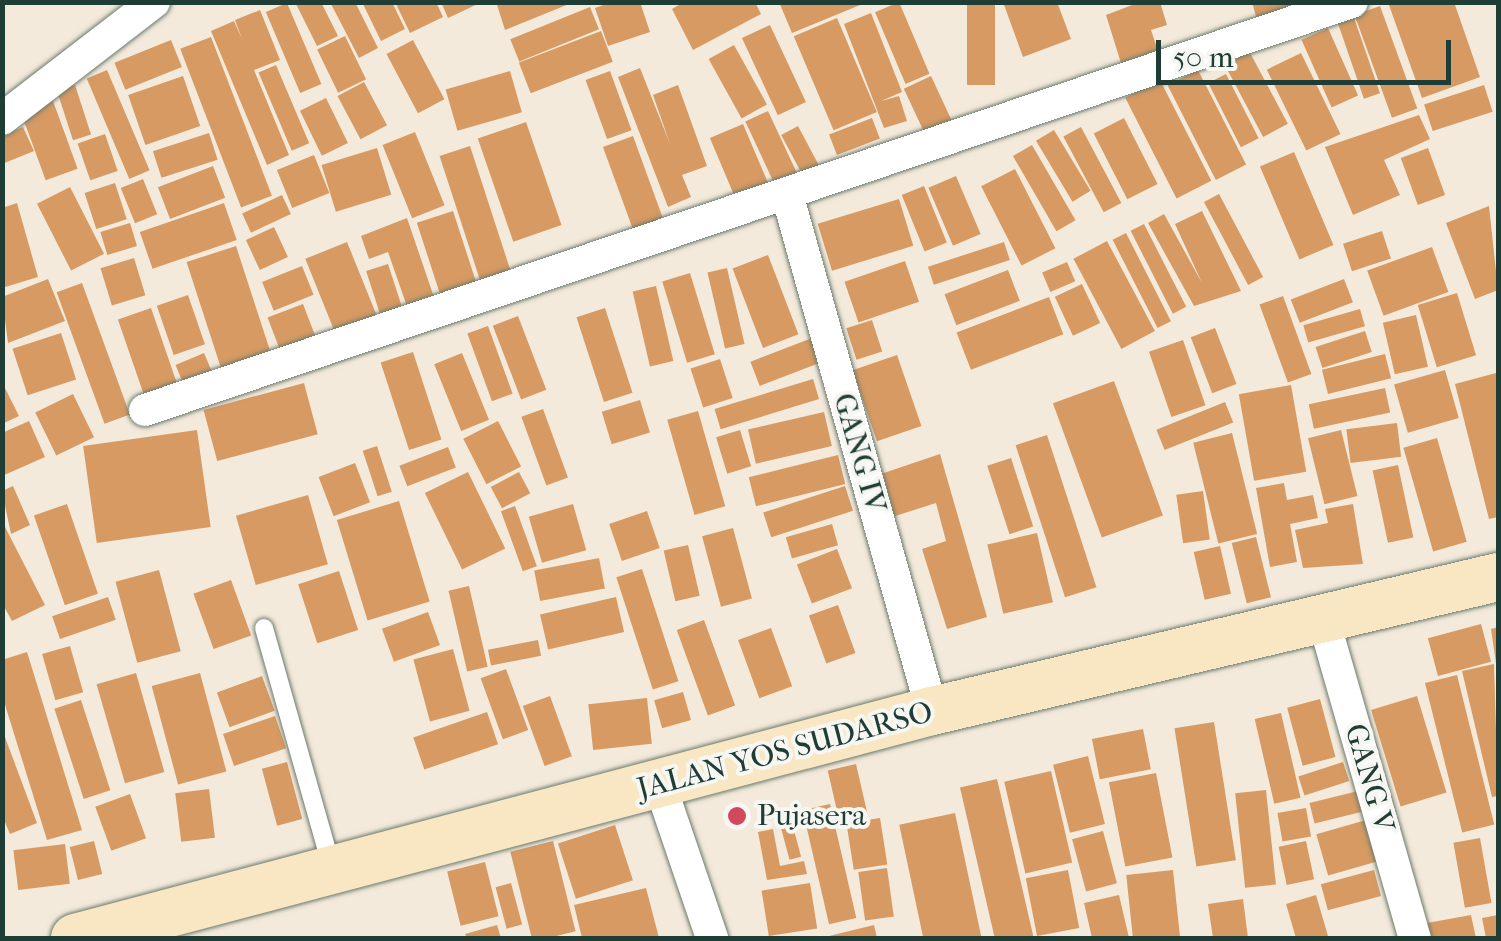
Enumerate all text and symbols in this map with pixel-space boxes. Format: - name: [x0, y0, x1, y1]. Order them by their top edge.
- scale bar: [1161, 20, 1456, 82]
- text: 50 m: [1173, 40, 1234, 75]
- street label: GANG IV: [825, 389, 893, 517]
- street label: JALAN YOS SUDARSO: [633, 694, 937, 808]
- street label: GANG V: [1336, 720, 1402, 836]
- place label: Pujasera: [757, 798, 866, 834]
- marker: Pujasera: [726, 805, 748, 827]

